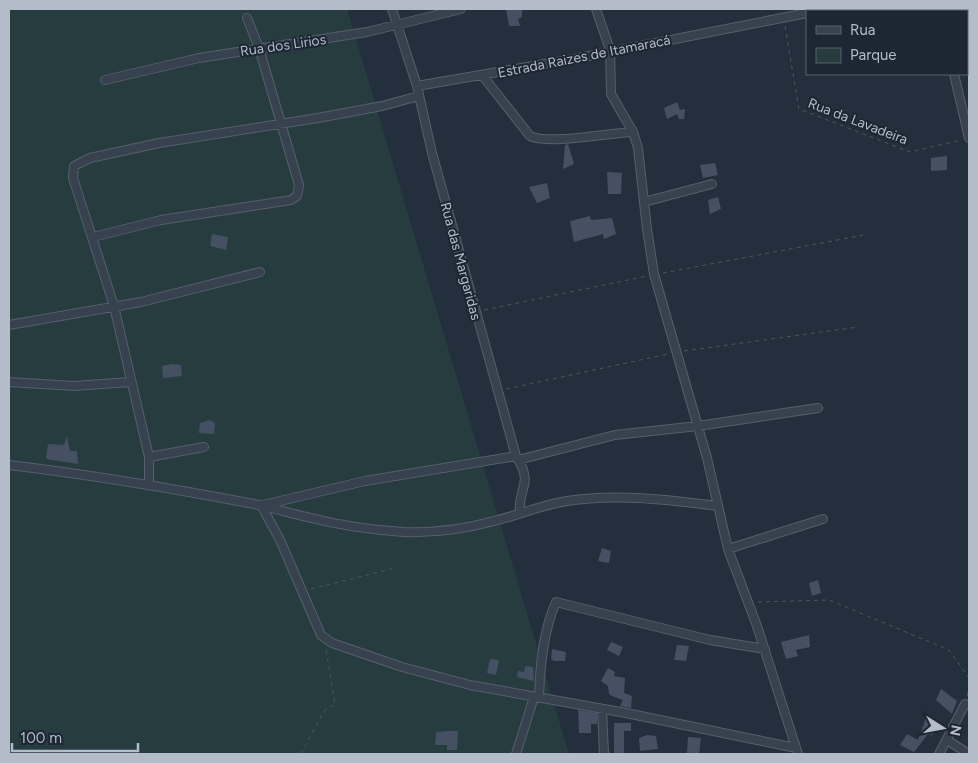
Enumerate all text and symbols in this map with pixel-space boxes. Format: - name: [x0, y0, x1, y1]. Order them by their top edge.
- legend: [806, 10, 968, 75]
- text: Rua: [850, 21, 875, 39]
- street label: Rua dos Lirios: [239, 31, 327, 60]
- street label: Estrada Raizes de Itamaracá: [496, 31, 672, 82]
- text: Parque: [850, 46, 897, 64]
- street label: Rua da Lavadeira: [806, 95, 910, 148]
- street label: Rua das Margaridas: [437, 200, 484, 322]
- north arrow: [918, 703, 968, 753]
- scale bar: [12, 720, 139, 752]
- text: N: [946, 723, 965, 737]
- text: 100 m: [20, 729, 62, 747]

